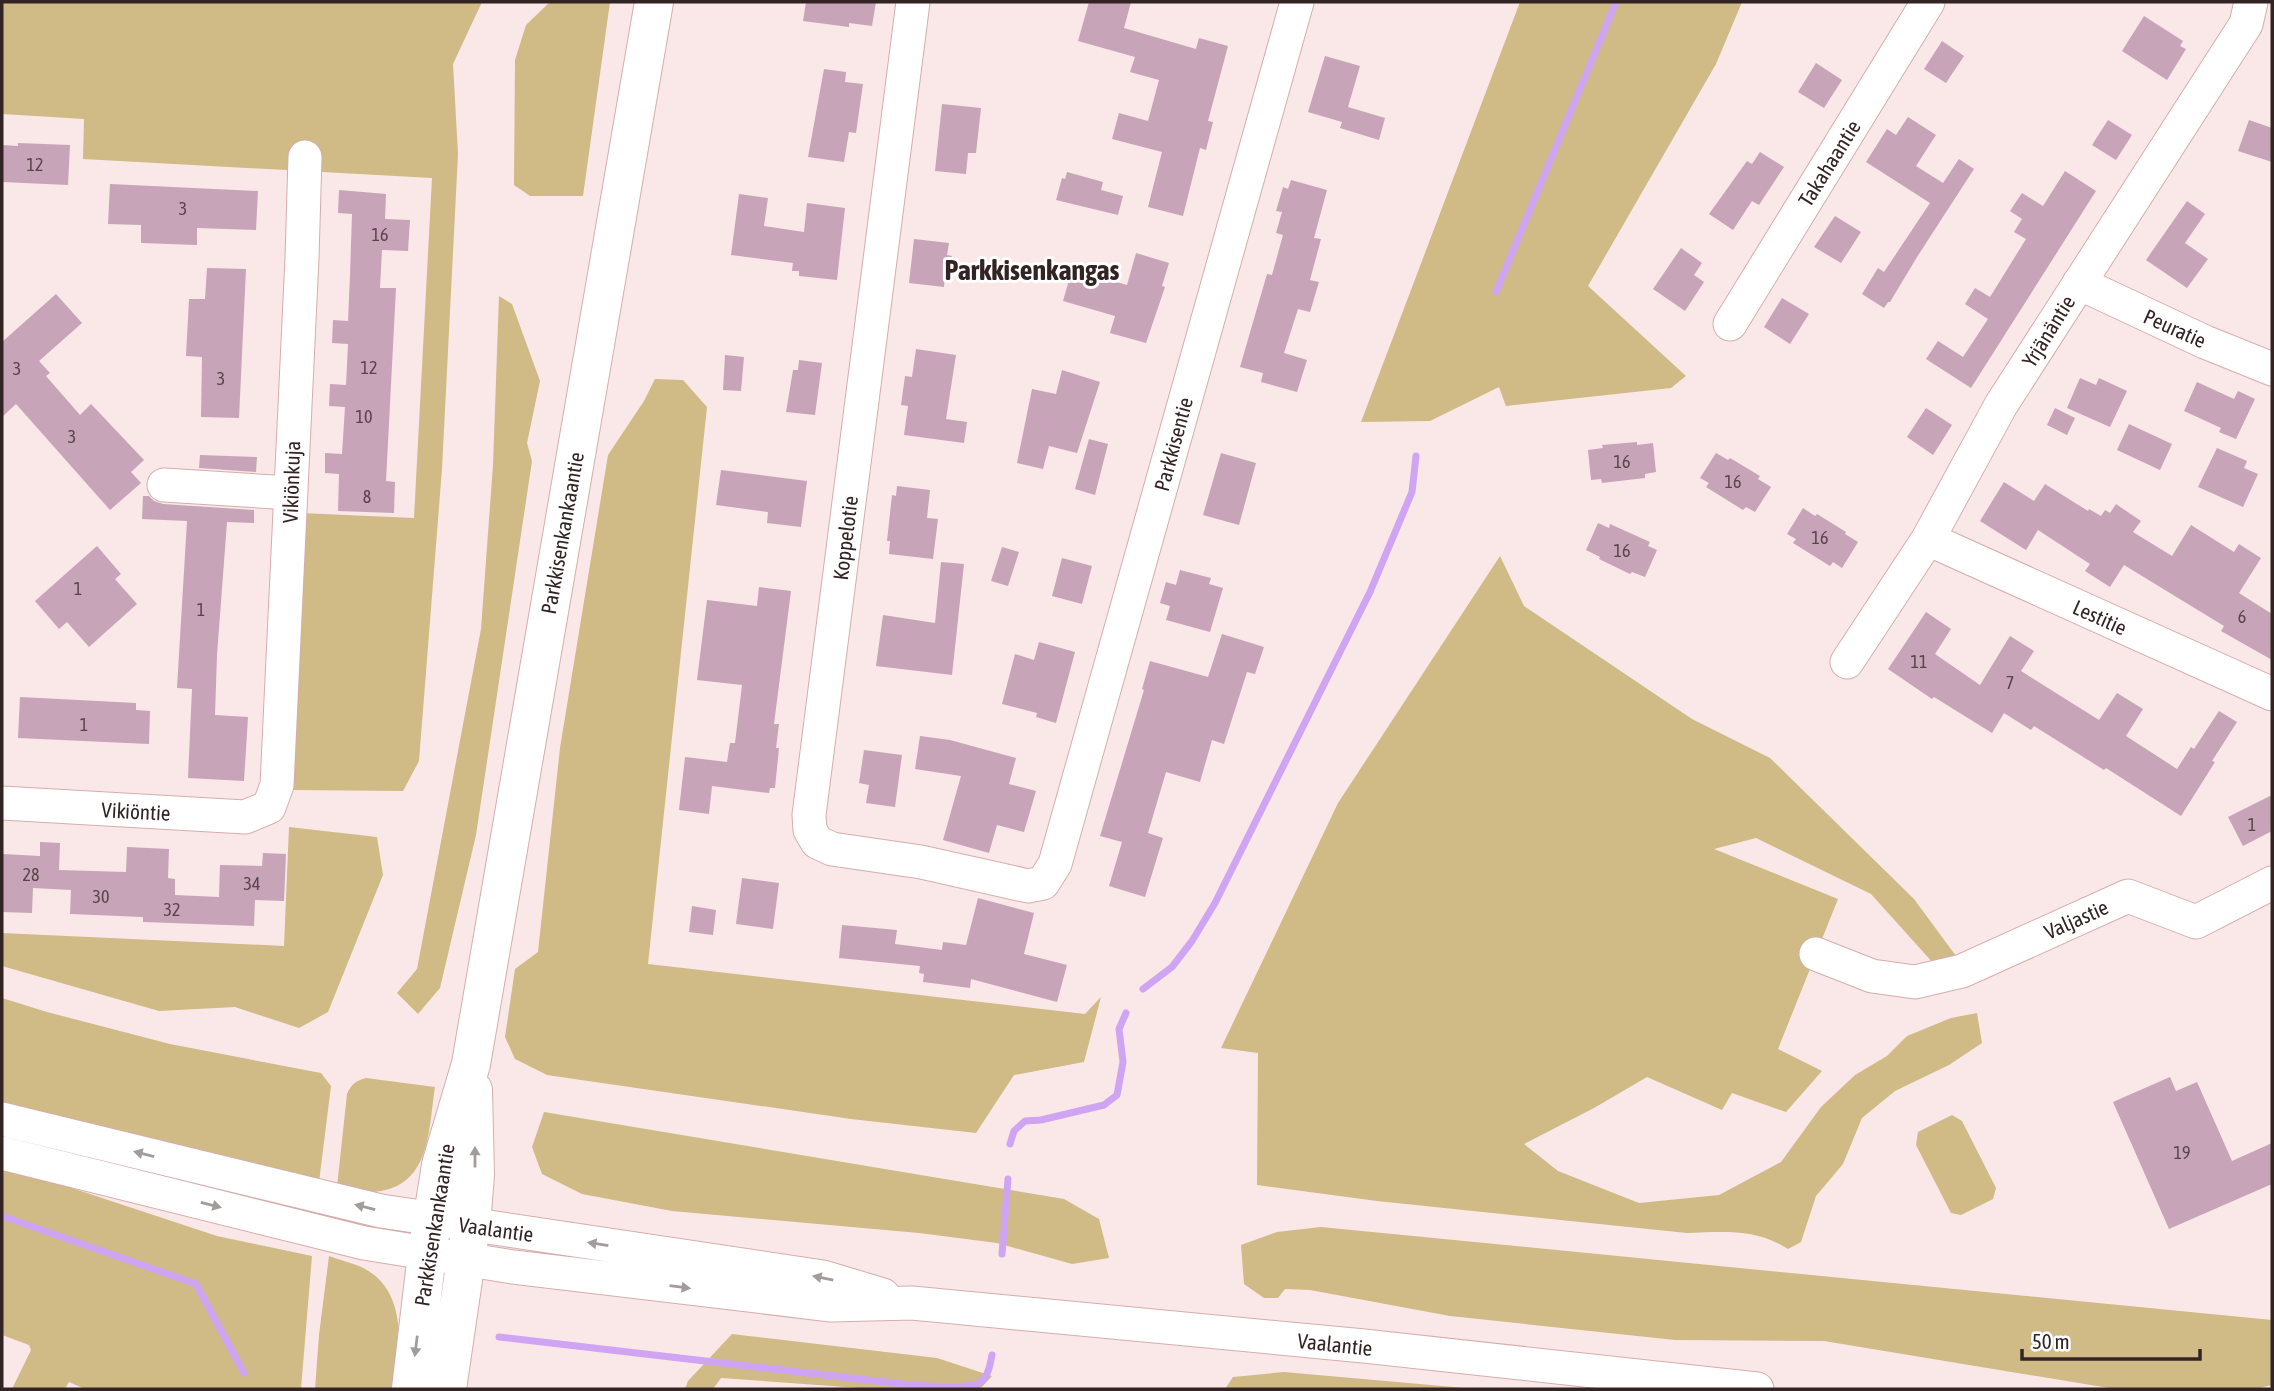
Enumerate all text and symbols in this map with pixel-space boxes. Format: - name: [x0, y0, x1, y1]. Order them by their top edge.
- street label: Takahaantie: [1793, 116, 1865, 210]
- house number: 12: [27, 154, 43, 175]
- house number: 3: [179, 198, 187, 219]
- house number: 16: [372, 224, 388, 245]
- district label: Parkkisenkangas: [945, 254, 1120, 286]
- street label: Yrjänäntie: [2017, 291, 2079, 371]
- street label: Peuratie: [2140, 304, 2210, 352]
- house number: 12: [361, 357, 377, 378]
- house number: 3: [13, 358, 21, 379]
- house number: 3: [217, 368, 225, 389]
- street label: Parkkisentie: [1149, 394, 1197, 494]
- house number: 10: [356, 406, 372, 427]
- house number: 3: [68, 426, 76, 447]
- street label: Vikiönkuja: [278, 440, 304, 524]
- street label: Parkkisenkankaantie: [536, 450, 588, 616]
- house number: 16: [1614, 451, 1630, 472]
- house number: 16: [1725, 471, 1741, 492]
- house number: 8: [363, 486, 371, 507]
- street label: Koppelotie: [828, 494, 862, 582]
- house number: 16: [1812, 527, 1828, 548]
- house number: 16: [1614, 540, 1630, 561]
- house number: 1: [74, 578, 82, 599]
- street label: Lestitie: [2069, 595, 2131, 639]
- house number: 1: [197, 599, 205, 620]
- house number: 6: [2238, 606, 2246, 627]
- house number: 11: [1911, 651, 1927, 672]
- house number: 7: [2006, 672, 2014, 693]
- house number: 1: [80, 714, 88, 735]
- street label: Vikiöntie: [101, 797, 171, 825]
- house number: 1: [2248, 814, 2256, 835]
- house number: 28: [23, 864, 39, 885]
- house number: 34: [244, 873, 260, 894]
- house number: 30: [93, 886, 109, 907]
- street label: Valjastie: [2040, 894, 2112, 944]
- house number: 32: [164, 899, 180, 920]
- street label: Parkkisenkankaantie: [409, 1142, 459, 1308]
- house number: 19: [2174, 1142, 2190, 1163]
- one-way arrow: [469, 1146, 481, 1168]
- one-way arrow: [133, 1148, 155, 1159]
- one-way arrow: [200, 1200, 222, 1211]
- one-way arrow: [354, 1201, 376, 1212]
- street label: Vaalantie: [457, 1212, 535, 1246]
- one-way arrow: [587, 1238, 609, 1249]
- one-way arrow: [812, 1273, 834, 1284]
- one-way arrow: [669, 1282, 691, 1293]
- scale bar: [2022, 1318, 2200, 1362]
- street label: Vaalantie: [1296, 1328, 1374, 1360]
- text: 50 m: [2032, 1329, 2070, 1353]
- one-way arrow: [411, 1335, 422, 1357]

